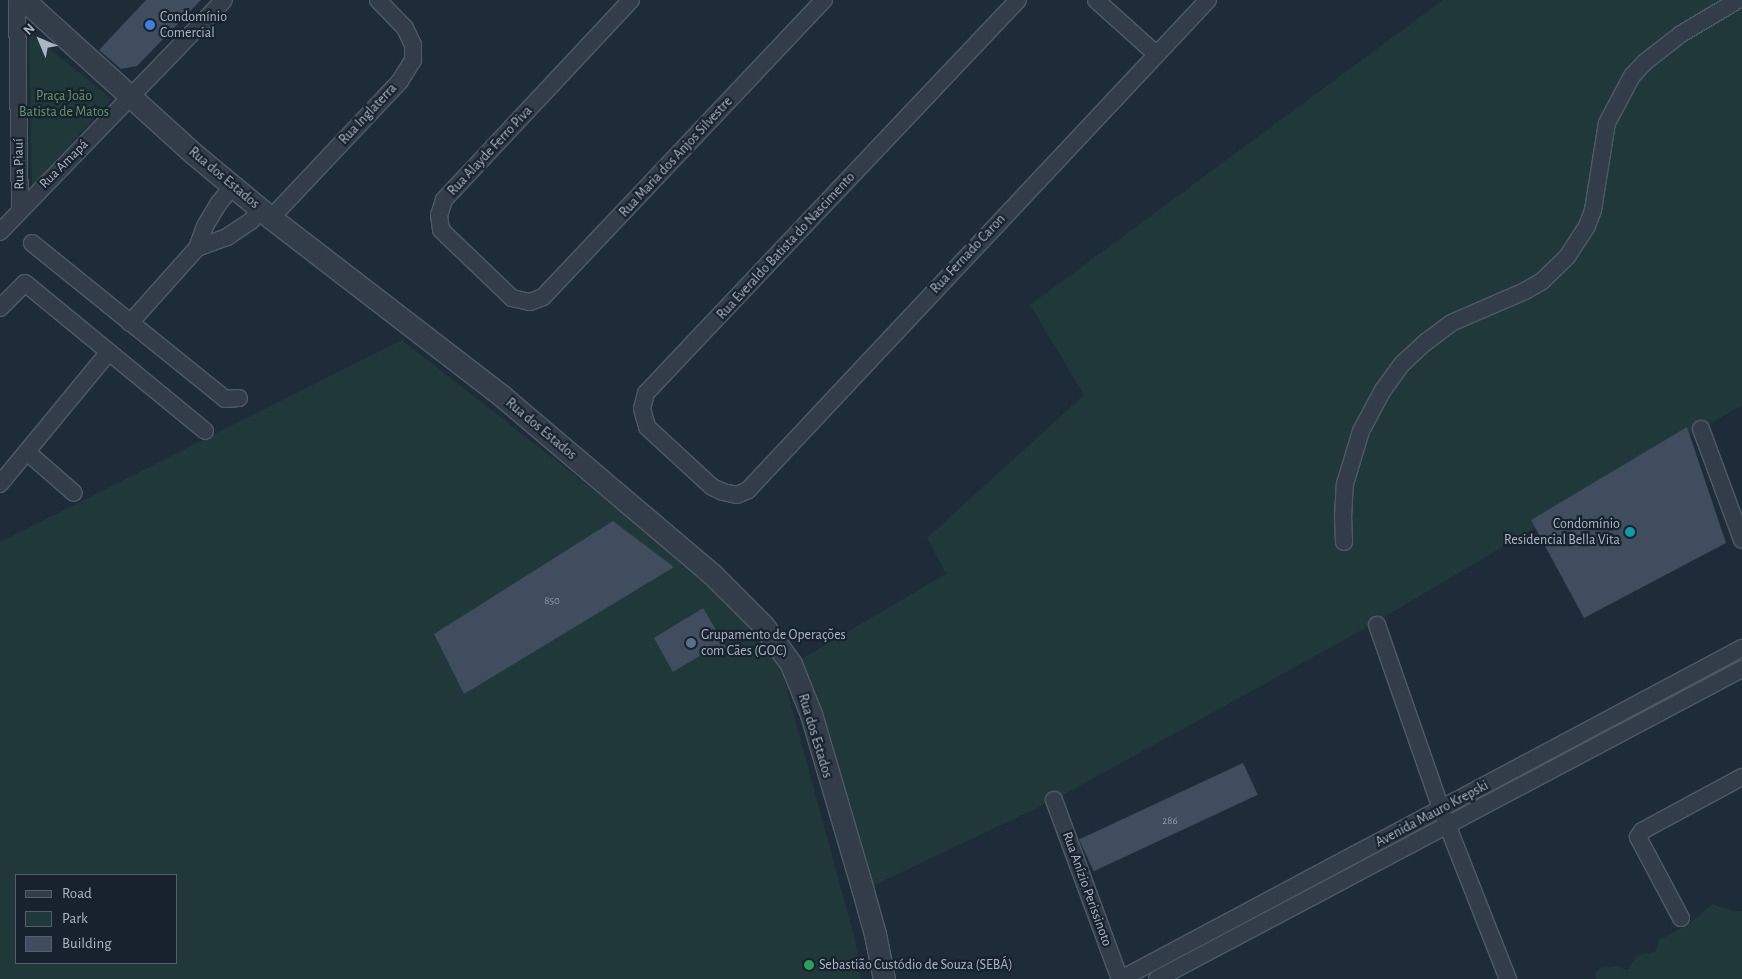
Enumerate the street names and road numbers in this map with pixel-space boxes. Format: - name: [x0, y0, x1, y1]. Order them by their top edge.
- street label: Rua Inglaterra: [336, 80, 400, 148]
- street label: Rua Maria dos Anjos Silvestre: [616, 93, 736, 221]
- street label: Rua Alayde Ferro Piva: [444, 103, 536, 199]
- street label: Rua Amapá: [36, 136, 92, 192]
- street label: Rua Piauí: [10, 138, 28, 190]
- street label: Rua dos Estados: [185, 144, 263, 212]
- street label: Rua Everaldo Batista do Nascimento: [713, 169, 859, 323]
- street label: Rua Fernado Caron: [927, 211, 1009, 297]
- street label: Rua dos Estados: [502, 395, 580, 463]
- street label: Rua dos Estados: [794, 692, 836, 780]
- street label: Avenida Mauro Krepski: [1373, 777, 1491, 851]
- street label: Rua Anízio Perissinoto: [1059, 830, 1115, 948]

